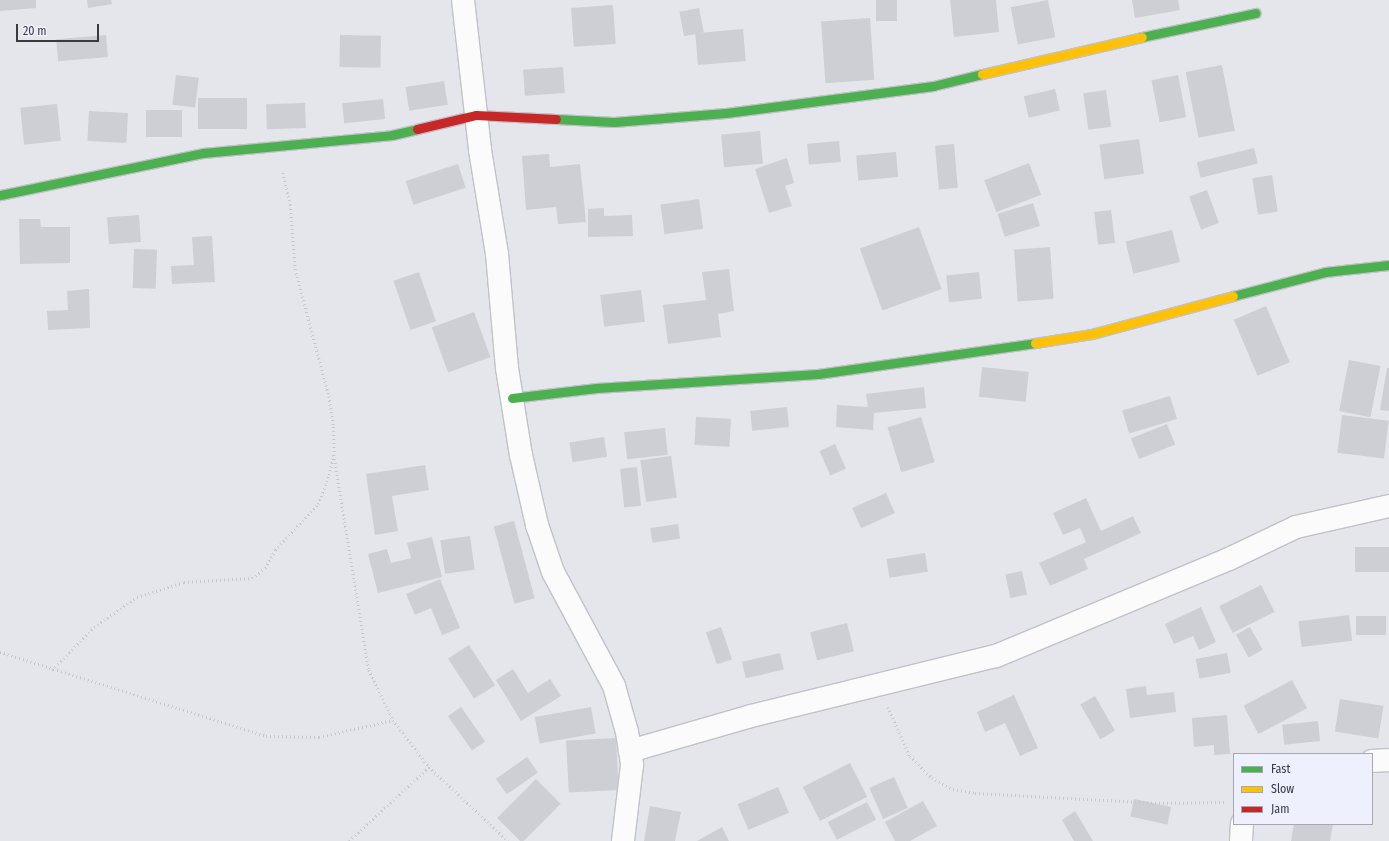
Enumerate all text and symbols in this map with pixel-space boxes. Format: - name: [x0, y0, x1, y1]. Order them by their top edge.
- scale bar: [18, 16, 101, 42]
- text: 20 m: [23, 24, 47, 38]
- legend: [1233, 753, 1373, 825]
- text: Fast: [1271, 762, 1290, 776]
- text: Slow: [1271, 782, 1294, 796]
- text: Jam: [1271, 802, 1289, 816]

